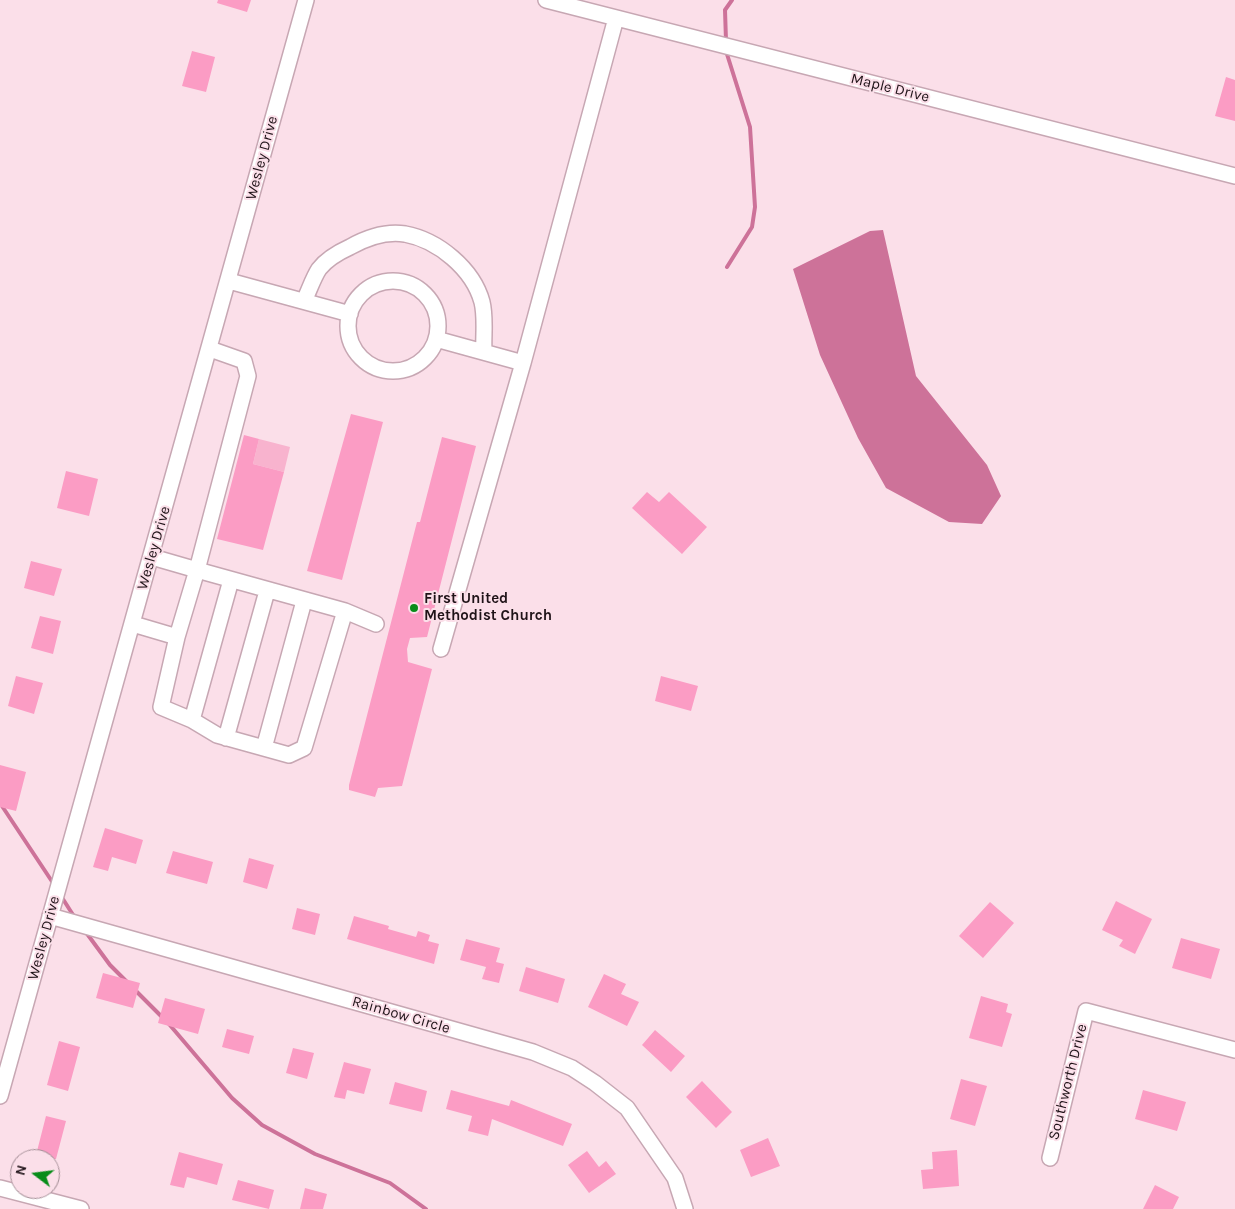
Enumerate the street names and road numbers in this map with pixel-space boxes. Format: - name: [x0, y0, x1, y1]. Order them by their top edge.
- street label: Maple Drive: [849, 70, 931, 106]
- street label: Wesley Drive: [242, 114, 282, 202]
- street label: Wesley Drive: [133, 504, 175, 592]
- street label: Wesley Drive: [24, 894, 64, 982]
- street label: Rainbow Circle: [350, 992, 452, 1038]
- street label: Southworth Drive: [1045, 1022, 1091, 1142]

